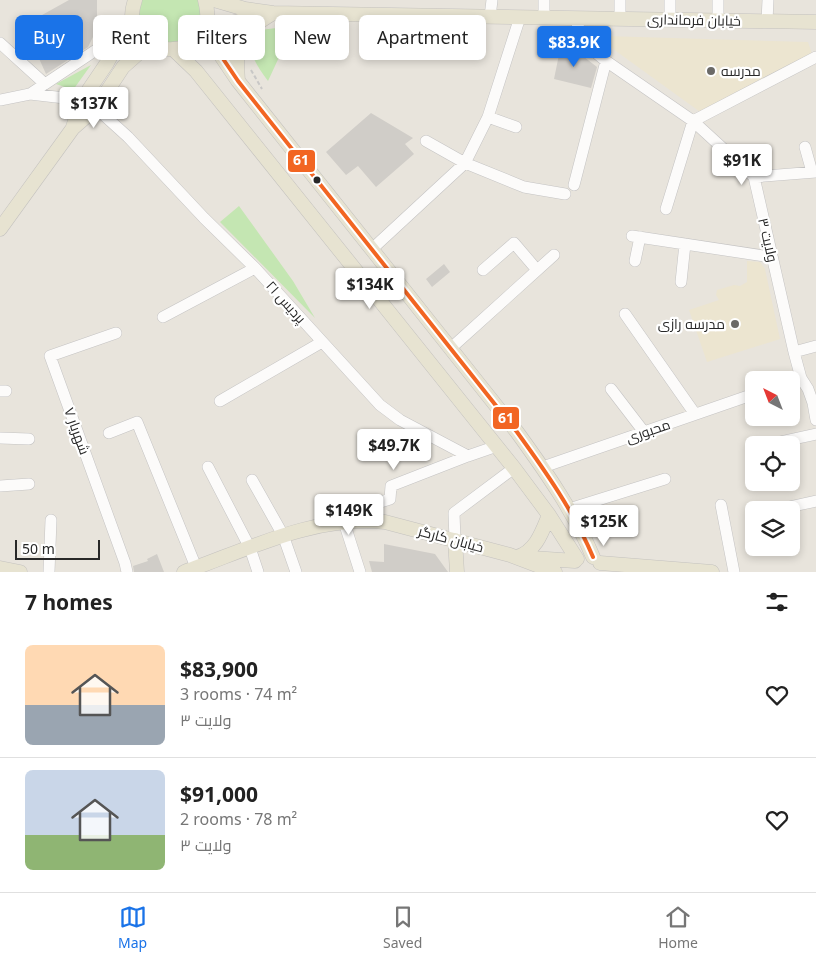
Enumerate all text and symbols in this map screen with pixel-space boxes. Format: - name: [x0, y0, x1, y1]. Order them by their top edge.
- street label: خیابان فرمانداری: [647, 9, 741, 30]
- chip: Buy: [15, 15, 83, 60]
- chip: Rent: [93, 15, 168, 60]
- chip: Filters: [178, 15, 265, 60]
- chip: New: [275, 15, 349, 60]
- chip: Apartment: [359, 15, 486, 60]
- pin: $83.9K: [533, 26, 615, 68]
- text: $83.9K: [548, 31, 600, 53]
- place label: مدرسه: [721, 61, 761, 80]
- marker: مدرسه: [705, 65, 717, 77]
- pin: $137K: [59, 86, 129, 129]
- text: $137K: [70, 92, 118, 114]
- pin: $91K: [712, 144, 772, 186]
- line badge: 61: [287, 149, 316, 173]
- text: $91K: [723, 149, 761, 171]
- text: 61: [293, 150, 309, 169]
- unlabelled marker: [312, 175, 322, 185]
- street label: ولایت ۳: [754, 216, 783, 264]
- pin: $134K: [335, 268, 405, 310]
- text: $134K: [346, 273, 394, 295]
- street label: پردیس ۲۱: [261, 276, 311, 328]
- place label: مدرسه رازی: [658, 314, 725, 333]
- marker: مدرسه رازی: [729, 318, 741, 330]
- north arrow: [745, 371, 800, 426]
- map controls: [745, 371, 800, 556]
- street label: شهریار ۷: [60, 405, 95, 457]
- line badge: 61: [492, 406, 520, 430]
- text: 61: [498, 408, 514, 427]
- street label: محبوری: [623, 414, 673, 447]
- pin: $49.7K: [353, 428, 435, 471]
- text: $49.7K: [368, 434, 420, 456]
- button: locate: [745, 436, 800, 491]
- pin: $149K: [314, 494, 384, 536]
- text: $149K: [325, 499, 373, 521]
- button: layers: [745, 501, 800, 556]
- pin: $125K: [569, 504, 639, 547]
- text: $125K: [580, 510, 628, 532]
- street label: خیابان کارگر: [415, 520, 486, 556]
- scale bar: [15, 537, 100, 560]
- text: 50 m: [22, 539, 55, 558]
- text: 7 homes: [25, 588, 113, 616]
- icon: filters: [763, 588, 791, 616]
- text: $83,900: [180, 655, 258, 683]
- icon: home: [65, 665, 125, 725]
- icon: heart: [763, 681, 791, 709]
- text: 3 rooms · 74 m²: [180, 683, 297, 705]
- text: ولایت ۳: [180, 709, 231, 731]
- text: $91,000: [180, 780, 258, 808]
- icon: home: [65, 790, 125, 850]
- icon: heart: [763, 806, 791, 834]
- text: 2 rooms · 78 m²: [180, 808, 297, 830]
- text: ولایت ۳: [180, 834, 231, 856]
- tab: Map: [118, 903, 147, 952]
- tab: Saved: [383, 903, 422, 952]
- tab: Home: [658, 903, 698, 952]

